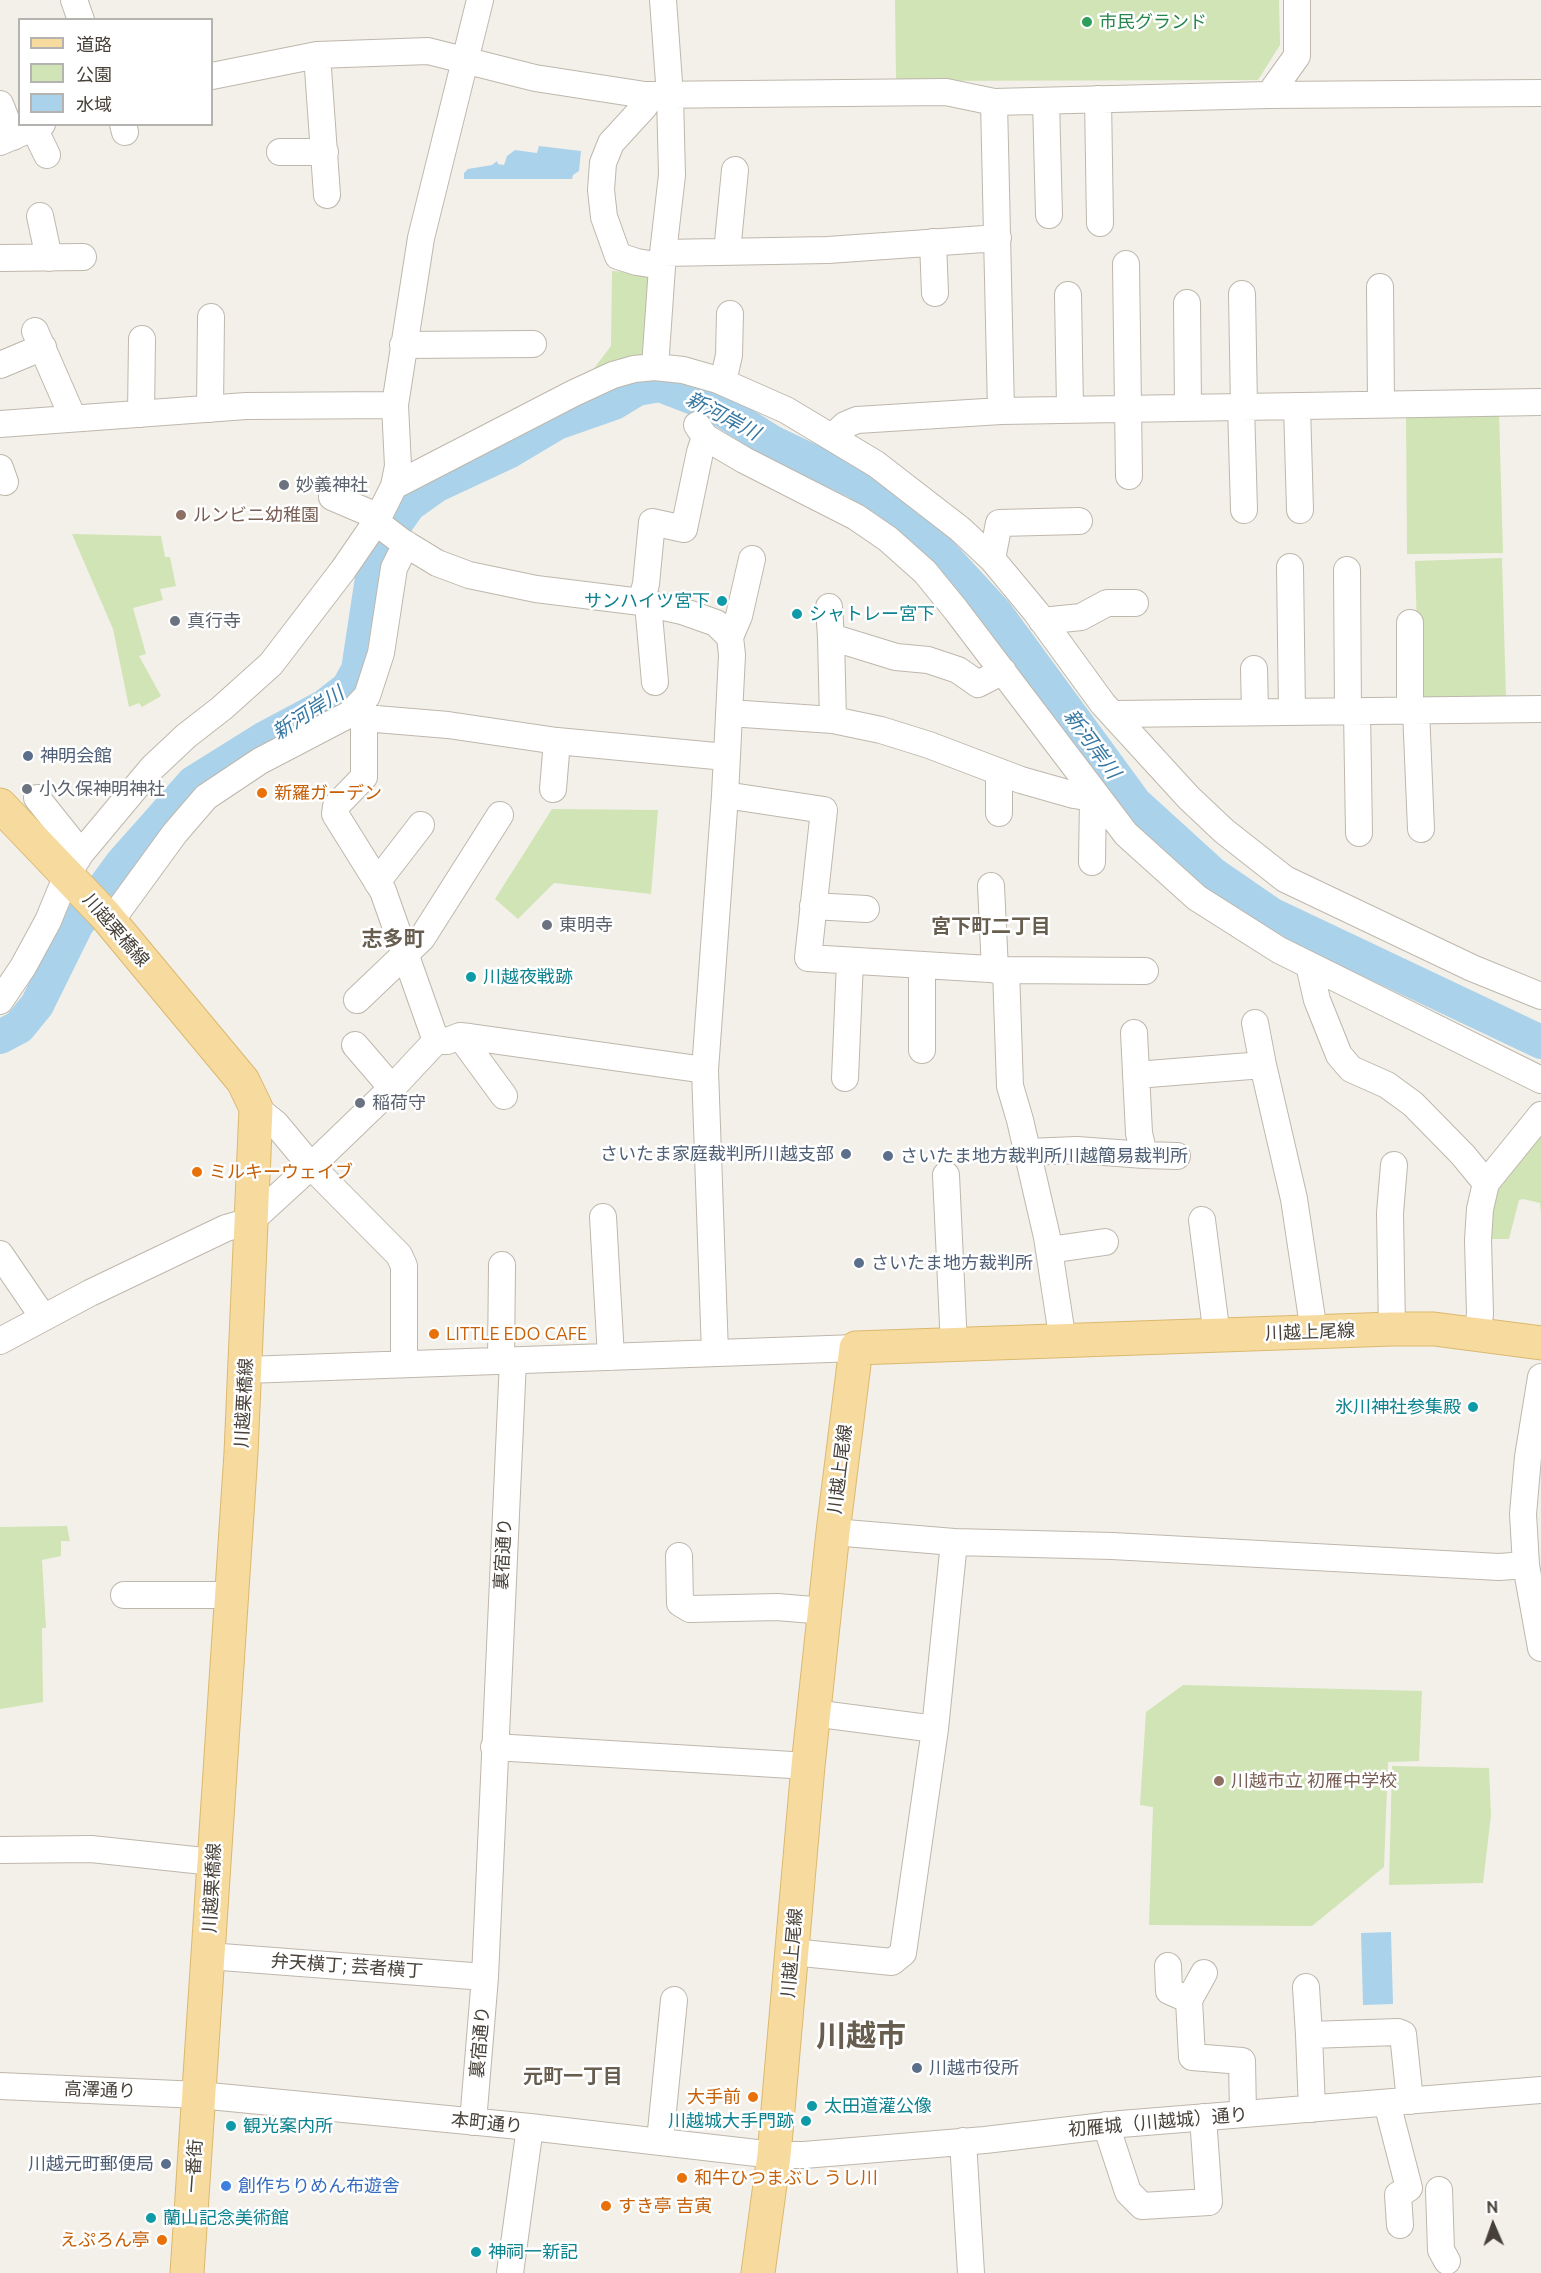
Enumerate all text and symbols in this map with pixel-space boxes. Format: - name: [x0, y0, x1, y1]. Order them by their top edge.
- place label: 市民グランド: [1099, 11, 1207, 33]
- marker: 市民グランド: [1080, 15, 1094, 29]
- legend: [18, 18, 213, 126]
- text: 道路: [76, 34, 112, 54]
- text: 公園: [76, 64, 112, 84]
- text: 水域: [76, 94, 112, 114]
- water label: 新河岸川: [682, 387, 764, 445]
- place label: 妙義神社: [296, 474, 368, 496]
- marker: 妙義神社: [277, 478, 291, 492]
- place label: ルンビニ幼稚園: [193, 504, 319, 526]
- marker: ルンビニ幼稚園: [174, 508, 188, 522]
- place label: サンハイツ宮下: [584, 590, 710, 612]
- marker: サンハイツ宮下: [715, 594, 729, 608]
- place label: シャトレー宮下: [809, 603, 935, 625]
- marker: シャトレー宮下: [790, 607, 804, 621]
- place label: 真行寺: [187, 610, 241, 632]
- marker: 真行寺: [168, 614, 182, 628]
- water label: 新河岸川: [268, 681, 348, 745]
- water label: 新河岸川: [1059, 705, 1125, 783]
- place label: 神明会館: [40, 745, 112, 767]
- marker: 神明会館: [21, 749, 35, 763]
- place label: 小久保神明神社: [39, 778, 165, 800]
- marker: 小久保神明神社: [20, 782, 34, 796]
- place label: 新羅ガーデン: [274, 782, 382, 804]
- marker: 新羅ガーデン: [255, 786, 269, 800]
- street label: 川越栗橋線: [78, 889, 154, 971]
- place label: 東明寺: [559, 914, 613, 936]
- district label: 宮下町二丁目: [931, 914, 1051, 938]
- marker: 東明寺: [540, 918, 554, 932]
- district label: 志多町: [362, 926, 424, 952]
- place label: 川越夜戦跡: [483, 966, 573, 988]
- marker: 川越夜戦跡: [464, 970, 478, 984]
- place label: 稲荷守: [372, 1092, 426, 1114]
- marker: 稲荷守: [353, 1096, 367, 1110]
- place label: さいたま家庭裁判所川越支部: [600, 1143, 834, 1165]
- place label: さいたま地方裁判所川越簡易裁判所: [900, 1145, 1188, 1167]
- marker: さいたま家庭裁判所川越支部: [839, 1147, 853, 1161]
- marker: さいたま地方裁判所川越簡易裁判所: [881, 1149, 895, 1163]
- place label: ミルキーウェイブ: [209, 1161, 353, 1183]
- marker: ミルキーウェイブ: [190, 1165, 204, 1179]
- place label: さいたま地方裁判所: [871, 1252, 1033, 1274]
- marker: さいたま地方裁判所: [852, 1256, 866, 1270]
- street label: 川越上尾線: [1265, 1320, 1355, 1344]
- place label: LITTLE EDO CAFE: [446, 1323, 587, 1345]
- marker: LITTLE EDO CAFE: [427, 1327, 441, 1341]
- street label: 川越栗橋線: [231, 1357, 257, 1449]
- place label: 氷川神社参集殿: [1335, 1396, 1461, 1418]
- marker: 氷川神社参集殿: [1466, 1400, 1480, 1414]
- street label: 川越上尾線: [824, 1423, 856, 1515]
- street label: 裏宿通り: [490, 1517, 516, 1591]
- place label: 川越市立 初雁中学校: [1231, 1770, 1397, 1792]
- marker: 川越市立 初雁中学校: [1212, 1774, 1226, 1788]
- street label: 川越栗橋線: [199, 1842, 225, 1934]
- street label: 川越上尾線: [777, 1907, 807, 1999]
- street label: 弁天横丁; 芸者横丁: [270, 1950, 424, 1982]
- street label: 裏宿通り: [466, 2005, 494, 2079]
- district label: 川越市: [816, 2018, 906, 2054]
- place label: 川越市役所: [929, 2057, 1019, 2079]
- marker: 川越市役所: [910, 2061, 924, 2075]
- district label: 元町一丁目: [523, 2064, 623, 2088]
- street label: 高澤通り: [64, 2078, 136, 2102]
- place label: 大手前: [687, 2086, 741, 2108]
- marker: 大手前: [746, 2090, 760, 2104]
- place label: 太田道灌公像: [824, 2095, 932, 2117]
- marker: 太田道灌公像: [805, 2099, 819, 2113]
- street label: 初雁城（川越城）通り: [1067, 2103, 1249, 2141]
- street label: 本町通り: [450, 2108, 524, 2138]
- place label: 川越城大手門跡: [668, 2110, 794, 2132]
- marker: 川越城大手門跡: [799, 2114, 813, 2128]
- place label: 観光案内所: [243, 2115, 333, 2137]
- marker: 観光案内所: [224, 2119, 238, 2133]
- street label: 一番街: [181, 2138, 207, 2194]
- place label: 川越元町郵便局: [28, 2153, 154, 2175]
- marker: 川越元町郵便局: [159, 2157, 173, 2171]
- place label: 和牛ひつまぶし うし川: [694, 2167, 878, 2189]
- marker: 和牛ひつまぶし うし川: [675, 2171, 689, 2185]
- place label: 創作ちりめん布遊舎: [238, 2175, 400, 2197]
- marker: 創作ちりめん布遊舎: [219, 2179, 233, 2193]
- place label: すき亭 吉寅: [618, 2195, 712, 2217]
- north arrow: [1463, 2195, 1523, 2255]
- text: N: [1486, 2198, 1499, 2216]
- marker: すき亭 吉寅: [599, 2199, 613, 2213]
- place label: 蘭山記念美術館: [163, 2207, 289, 2229]
- marker: 蘭山記念美術館: [144, 2211, 158, 2225]
- place label: えぷろん亭: [60, 2229, 150, 2251]
- marker: えぷろん亭: [155, 2233, 169, 2247]
- place label: 神祠一新記: [488, 2241, 578, 2263]
- marker: 神祠一新記: [469, 2245, 483, 2259]

